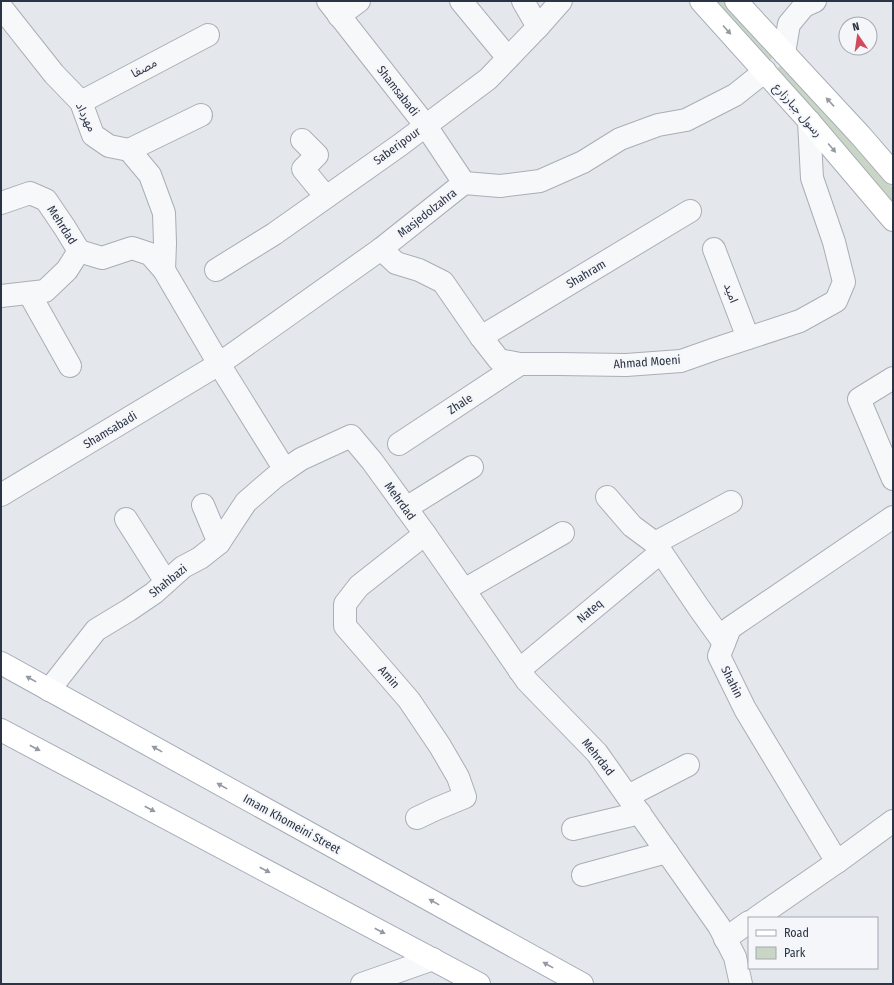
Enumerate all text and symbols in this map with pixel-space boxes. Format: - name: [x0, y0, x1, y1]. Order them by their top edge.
- north arrow: [838, 16, 878, 56]
- text: N: [851, 20, 861, 34]
- one-way arrow: [723, 25, 732, 35]
- street label: مصفا: [129, 55, 159, 81]
- street label: Shamsabadi: [374, 63, 422, 119]
- street label: رسول جبارزارع: [769, 80, 825, 141]
- one-way arrow: [825, 97, 834, 107]
- street label: مهرداد: [73, 100, 99, 134]
- street label: Saberipour: [371, 124, 424, 168]
- one-way arrow: [828, 143, 837, 154]
- street label: Masjedolzahra: [395, 186, 459, 240]
- street label: Mehrdad: [44, 203, 80, 247]
- street label: Shahram: [564, 257, 608, 291]
- street label: امید: [721, 281, 741, 305]
- street label: Ahmad Moeni: [613, 353, 681, 371]
- street label: Zhale: [445, 391, 475, 417]
- street label: Shamsabadi: [81, 409, 139, 451]
- street label: Mehrdad: [382, 479, 418, 523]
- street label: Shahbazi: [146, 562, 190, 600]
- street label: Nateq: [574, 596, 606, 626]
- street label: Amin: [376, 663, 402, 691]
- street label: Shahin: [718, 664, 746, 700]
- one-way arrow: [25, 676, 36, 683]
- street label: Mehrdad: [579, 736, 617, 778]
- one-way arrow: [30, 745, 41, 751]
- one-way arrow: [151, 746, 162, 753]
- one-way arrow: [217, 782, 228, 789]
- street label: Imam Khomeini Street: [241, 791, 343, 857]
- one-way arrow: [144, 806, 156, 812]
- one-way arrow: [259, 867, 271, 873]
- one-way arrow: [428, 899, 440, 906]
- legend: [748, 917, 878, 969]
- text: Road: [784, 926, 809, 940]
- one-way arrow: [374, 928, 386, 934]
- text: Park: [784, 946, 806, 960]
- one-way arrow: [542, 962, 554, 969]

